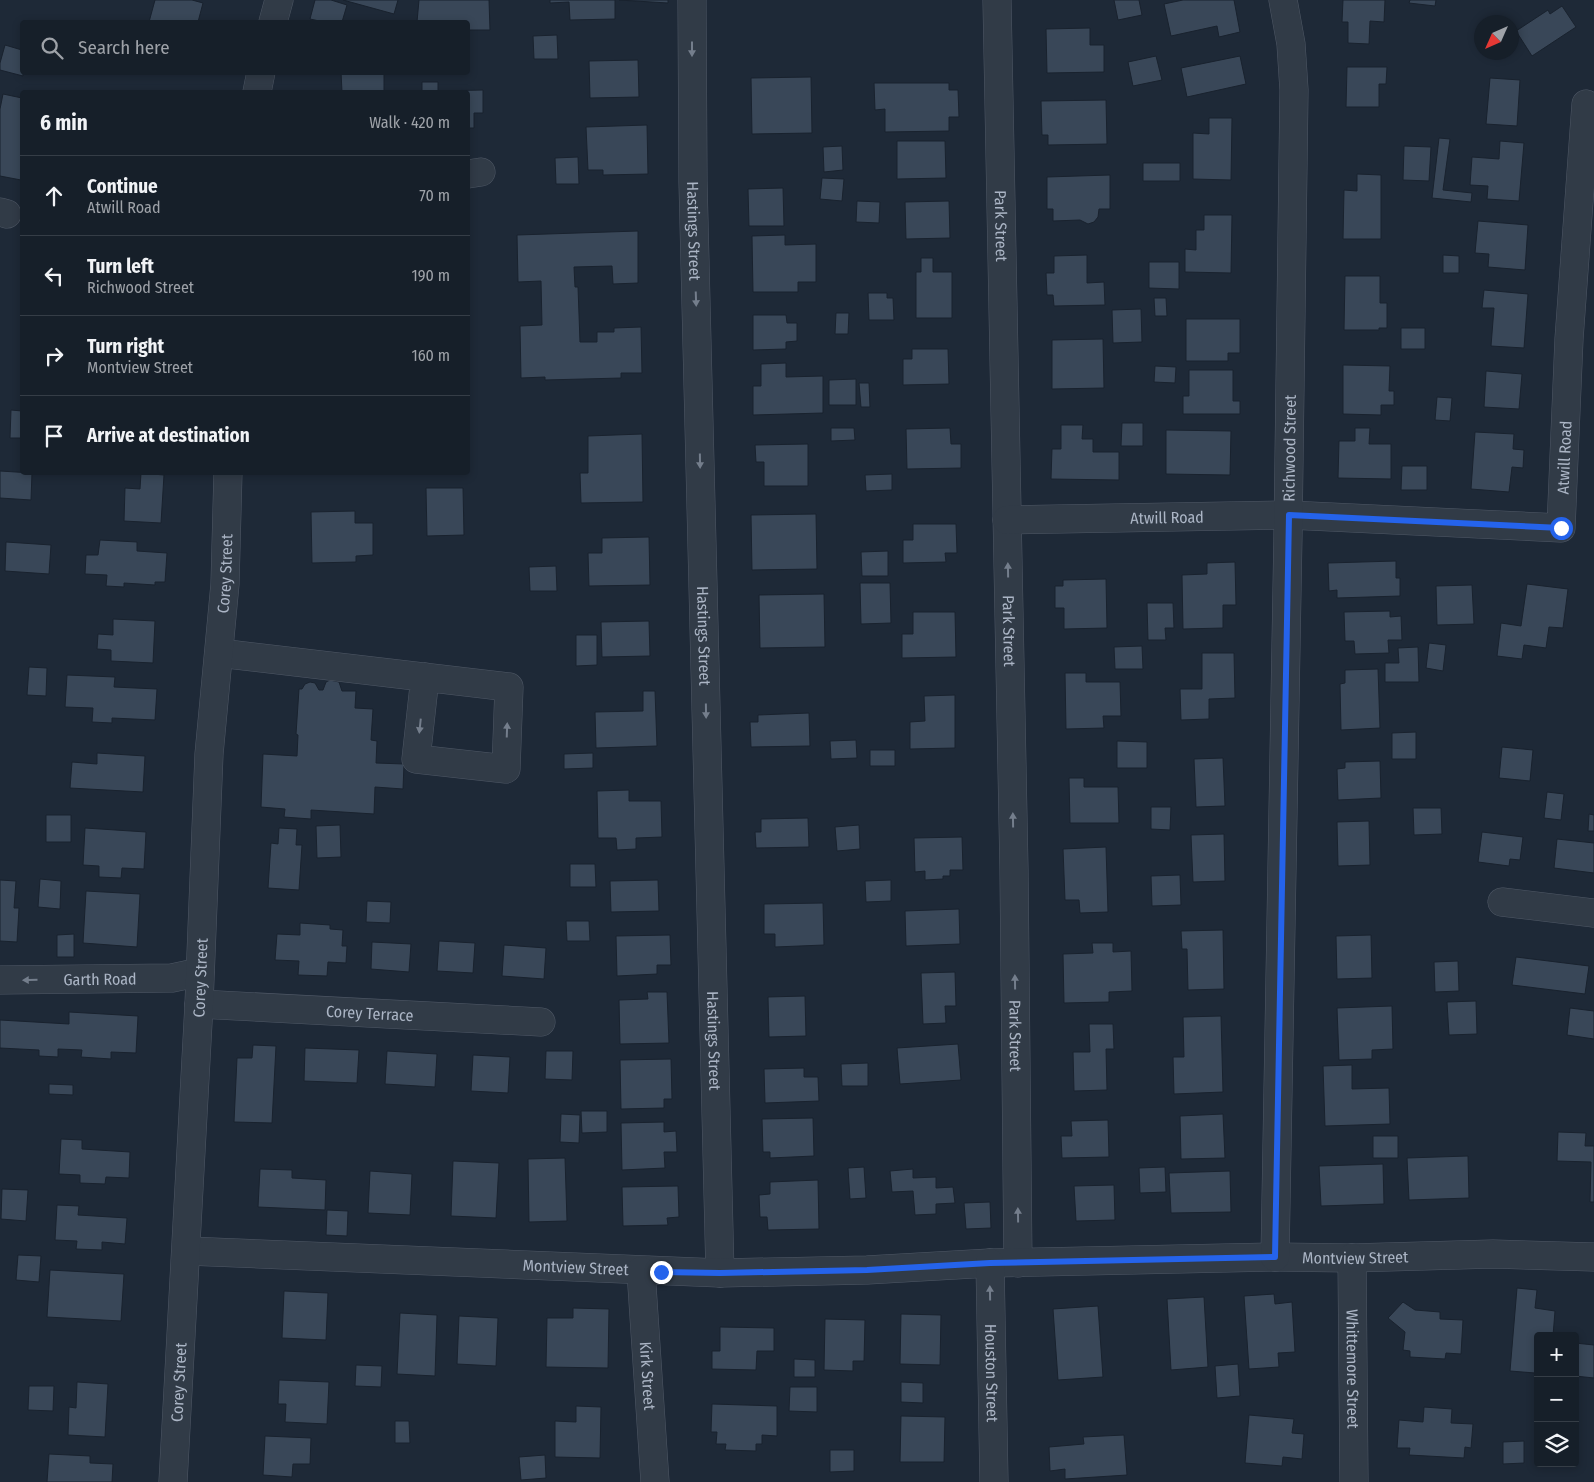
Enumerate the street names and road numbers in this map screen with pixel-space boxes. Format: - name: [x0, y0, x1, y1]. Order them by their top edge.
- street label: Hastings Street: [683, 181, 704, 282]
- street label: Park Street: [991, 190, 1011, 263]
- street label: Richwood Street: [1279, 394, 1300, 502]
- street label: Atwill Road: [1553, 420, 1576, 495]
- street label: Atwill Road: [1130, 508, 1204, 528]
- street label: Corey Street: [213, 533, 236, 614]
- street label: Hastings Street: [693, 586, 714, 687]
- street label: Park Street: [999, 595, 1019, 668]
- street label: Corey Street: [189, 937, 212, 1018]
- street label: Garth Road: [63, 969, 137, 989]
- street label: Hastings Street: [703, 991, 724, 1091]
- street label: Park Street: [1005, 1000, 1025, 1072]
- street label: Corey Terrace: [326, 1002, 414, 1025]
- street label: Montview Street: [1302, 1247, 1409, 1268]
- street label: Montview Street: [522, 1256, 630, 1279]
- street label: Whittemore Street: [1342, 1309, 1363, 1430]
- street label: Houston Street: [981, 1324, 1002, 1423]
- street label: Corey Street: [167, 1341, 191, 1422]
- street label: Kirk Street: [636, 1341, 659, 1411]

